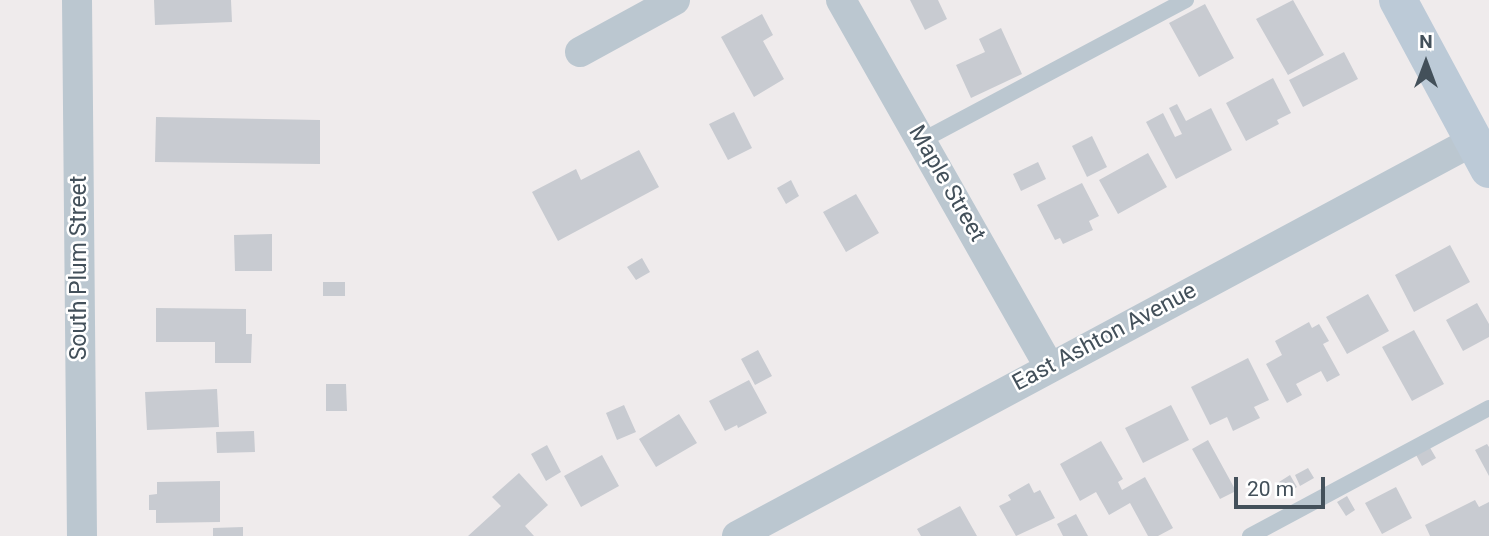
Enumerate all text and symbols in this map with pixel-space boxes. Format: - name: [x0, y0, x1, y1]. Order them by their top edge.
- north arrow: [1391, 28, 1461, 98]
- text: N: [1419, 30, 1433, 53]
- street label: Maple Street: [902, 121, 990, 247]
- street label: South Plum Street: [66, 176, 94, 360]
- street label: East Ashton Avenue: [1008, 278, 1202, 398]
- scale bar: [1237, 462, 1328, 506]
- text: 20 m: [1247, 477, 1294, 501]

